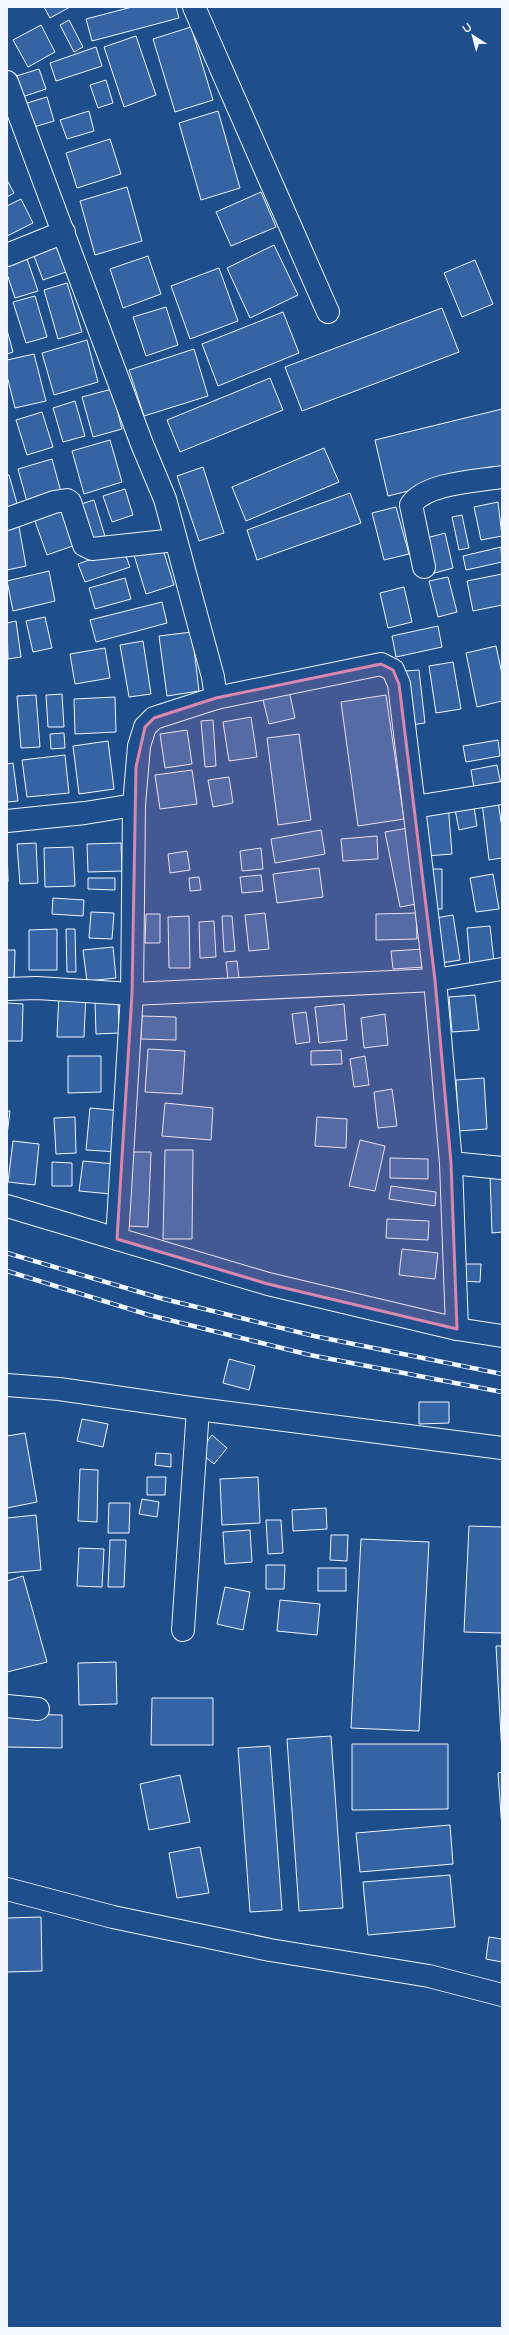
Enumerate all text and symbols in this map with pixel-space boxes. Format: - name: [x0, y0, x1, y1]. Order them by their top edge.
- north arrow: [453, 16, 493, 56]
- text: U: [460, 21, 475, 36]

